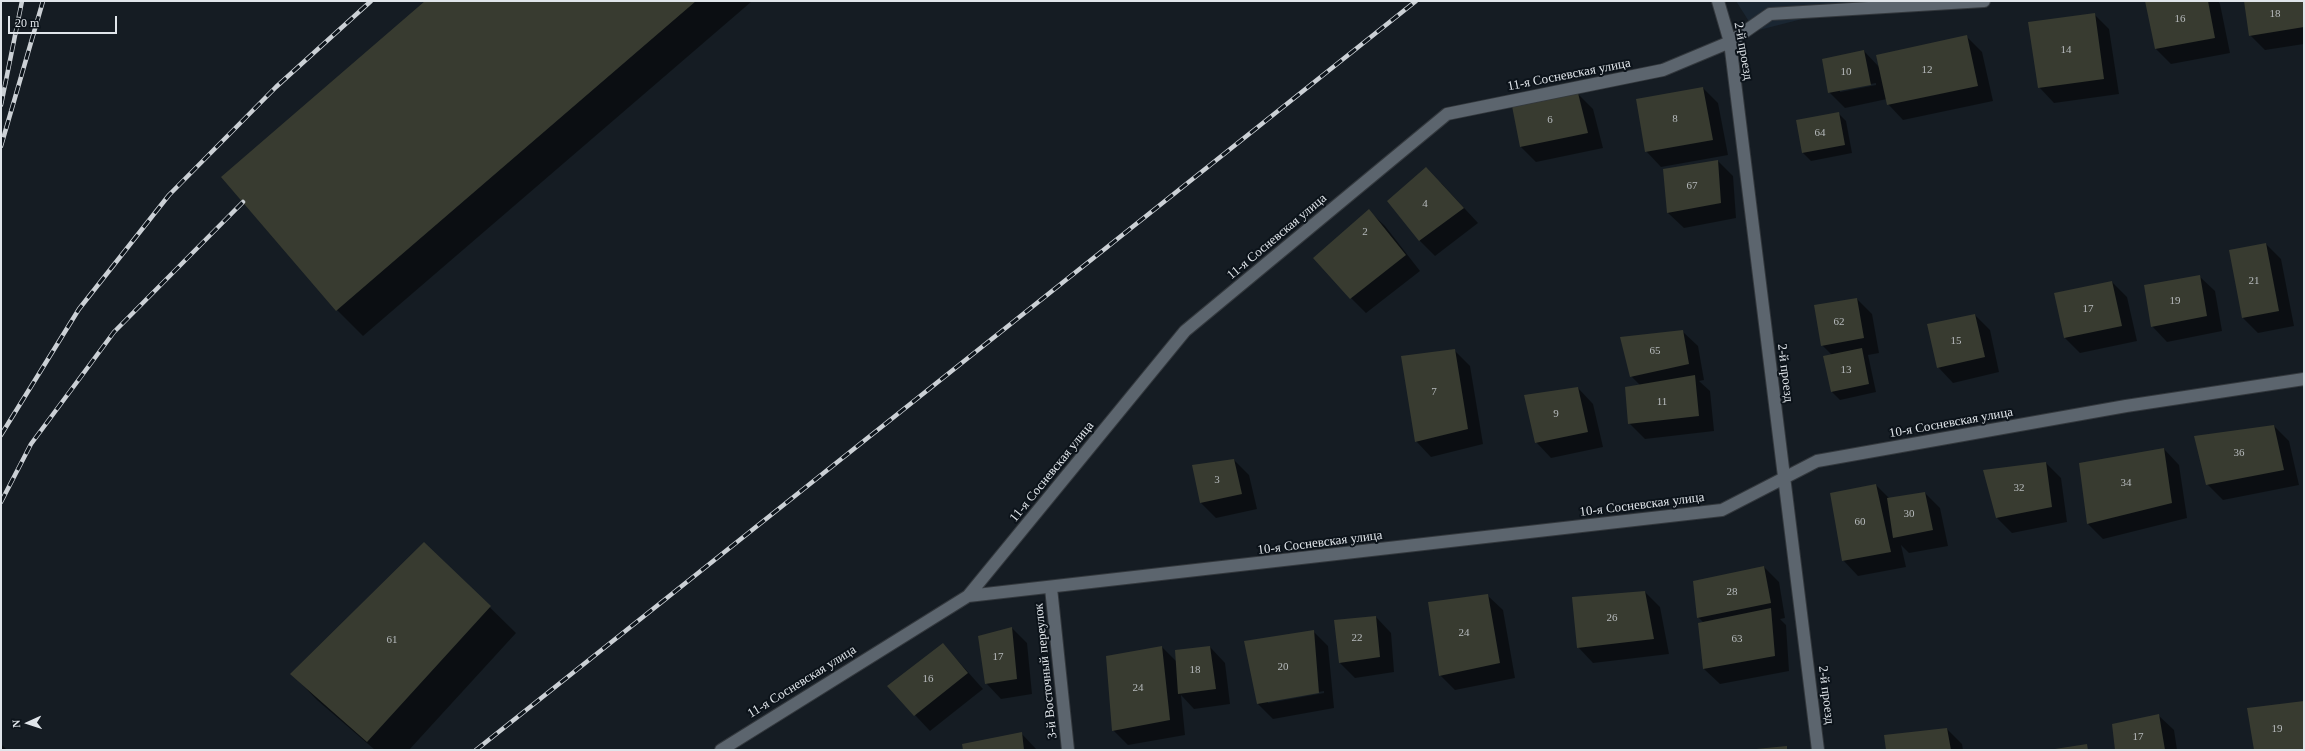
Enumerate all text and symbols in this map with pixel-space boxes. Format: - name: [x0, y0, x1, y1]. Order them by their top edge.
- house number: 18: [2270, 7, 2280, 21]
- scale bar: [10, 8, 119, 34]
- house number: 16: [2174, 12, 2186, 26]
- text: 20 m: [15, 16, 39, 30]
- street label: 2-й проезд: [1730, 21, 1756, 81]
- house number: 14: [2060, 43, 2072, 57]
- street label: 11-я Сосневская улица: [1506, 55, 1632, 95]
- house number: 12: [1922, 63, 1932, 77]
- house number: 10: [1840, 65, 1852, 79]
- house number: 8: [1672, 112, 1678, 126]
- house number: 6: [1547, 113, 1553, 127]
- house number: 64: [1814, 126, 1826, 140]
- house number: 67: [1686, 179, 1698, 193]
- street label: 11-я Сосневская улица: [1224, 191, 1330, 283]
- house number: 4: [1422, 197, 1428, 211]
- house number: 2: [1362, 225, 1368, 239]
- house number: 21: [2248, 274, 2260, 288]
- house number: 19: [2170, 294, 2180, 308]
- house number: 17: [2082, 302, 2094, 316]
- house number: 62: [1834, 315, 1844, 329]
- house number: 15: [1950, 334, 1962, 348]
- street label: 2-й проезд: [1774, 343, 1796, 403]
- house number: 65: [1650, 344, 1660, 358]
- house number: 13: [1840, 363, 1852, 377]
- house number: 7: [1431, 385, 1437, 399]
- house number: 11: [1657, 395, 1667, 409]
- street label: 10-я Сосневская улица: [1888, 404, 2014, 442]
- house number: 9: [1553, 407, 1559, 421]
- street label: 11-я Сосневская улица: [1007, 418, 1097, 526]
- house number: 36: [2234, 446, 2244, 460]
- house number: 3: [1214, 473, 1220, 487]
- house number: 34: [2120, 476, 2132, 490]
- house number: 32: [2014, 481, 2024, 495]
- street label: 10-я Сосневская улица: [1579, 490, 1705, 520]
- house number: 30: [1904, 507, 1914, 521]
- house number: 60: [1854, 515, 1866, 529]
- street label: 10-я Сосневская улица: [1257, 528, 1383, 558]
- house number: 28: [1726, 585, 1738, 599]
- street label: 3-й Восточный переулок: [1031, 602, 1061, 740]
- house number: 26: [1606, 611, 1618, 625]
- house number: 24: [1458, 626, 1470, 640]
- house number: 22: [1352, 631, 1362, 645]
- house number: 63: [1732, 632, 1742, 646]
- house number: 61: [386, 633, 398, 647]
- street label: 11-я Сосневская улица: [745, 642, 859, 722]
- house number: 17: [992, 650, 1004, 664]
- house number: 20: [1278, 660, 1288, 674]
- house number: 18: [1190, 663, 1200, 677]
- street label: 2-й проезд: [1815, 665, 1837, 725]
- house number: 16: [922, 672, 934, 686]
- house number: 24: [1132, 681, 1144, 695]
- north arrow: [8, 703, 48, 743]
- text: N: [10, 719, 22, 728]
- house number: 19: [2272, 722, 2282, 736]
- house number: 17: [2132, 730, 2144, 744]

